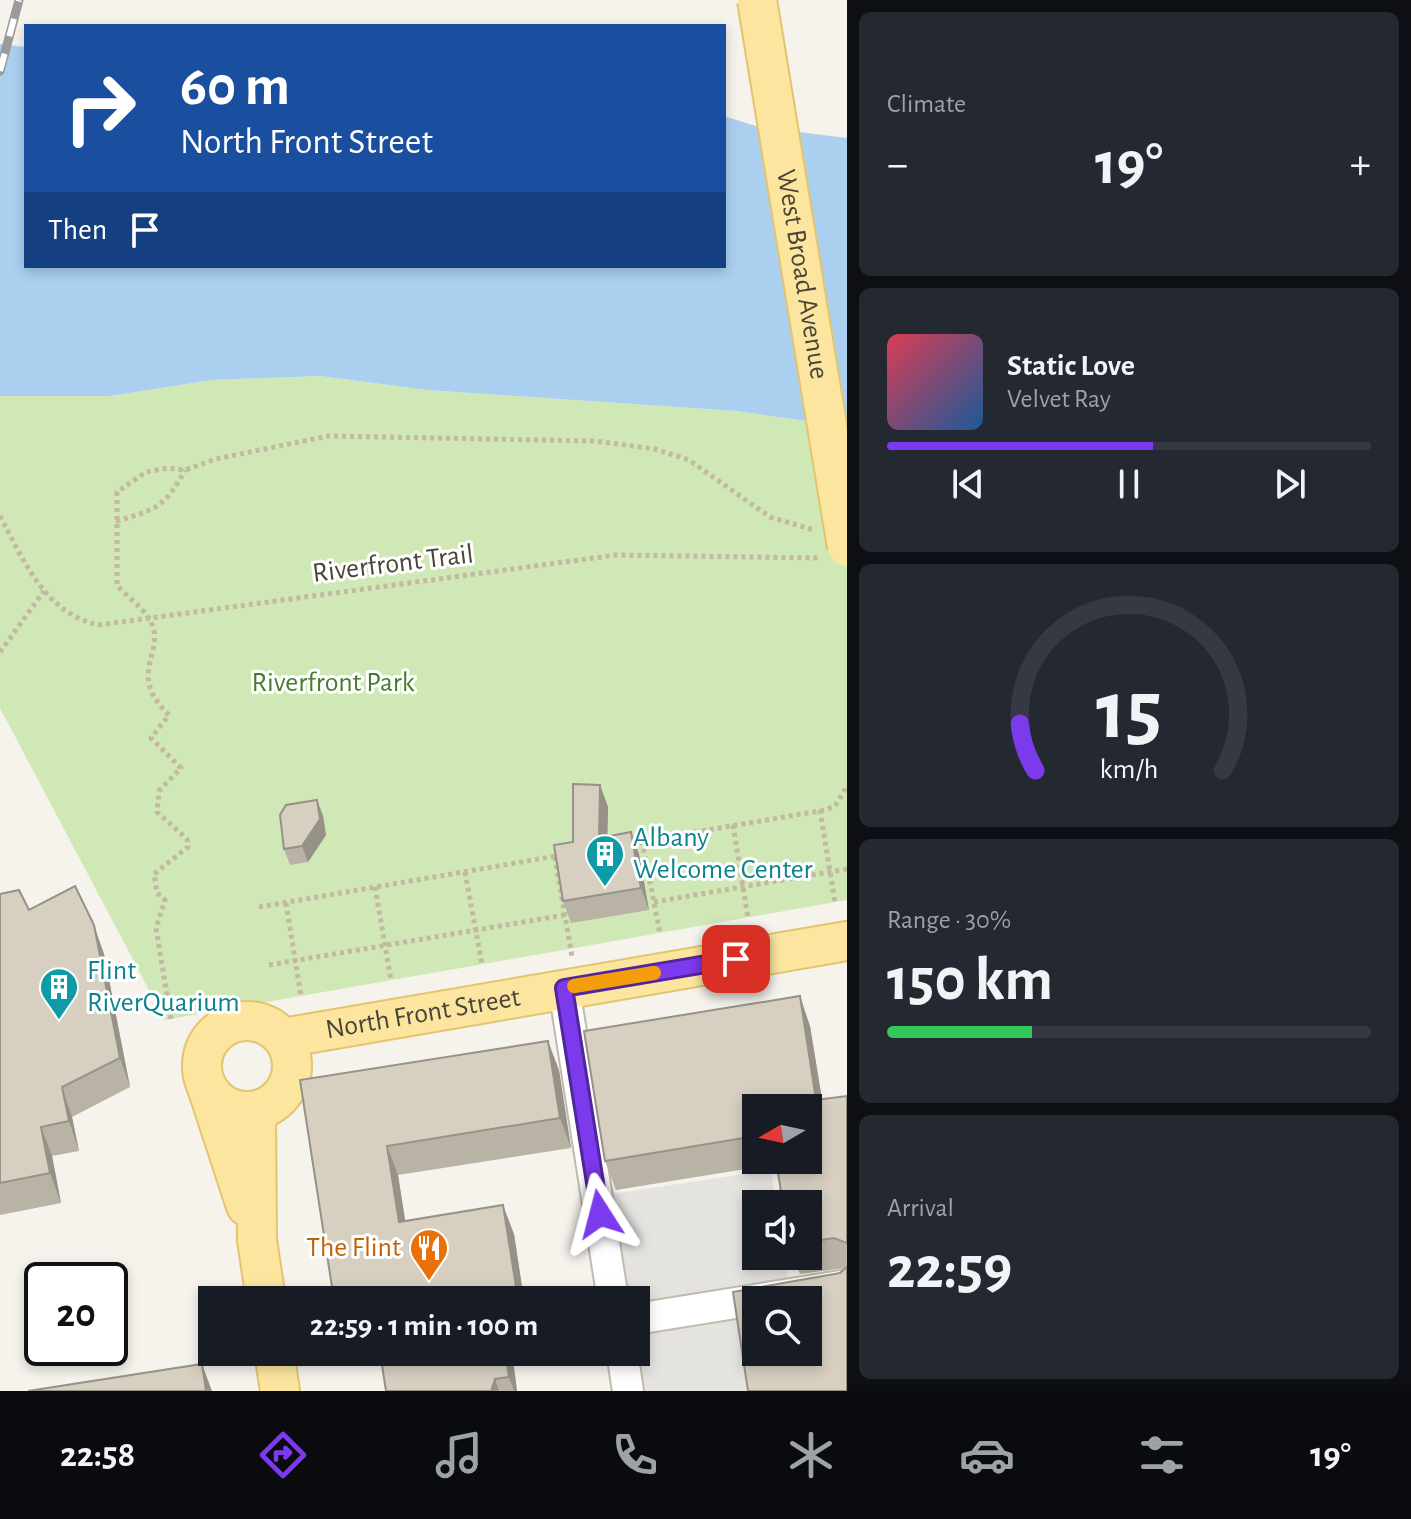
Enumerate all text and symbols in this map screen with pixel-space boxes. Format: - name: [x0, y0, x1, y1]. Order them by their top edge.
- icon: right: [48, 56, 152, 160]
- text: 60 m: [180, 59, 290, 115]
- text: Climate: [887, 91, 966, 117]
- text: North Front Street: [180, 124, 433, 160]
- text: 19°: [1095, 135, 1163, 195]
- text: −: [887, 143, 908, 187]
- text: +: [1350, 143, 1371, 187]
- street label: West Broad Avenue: [771, 167, 833, 381]
- icon: arrive: [123, 208, 167, 252]
- text: Then: [48, 215, 107, 245]
- text: Static Love: [1007, 351, 1135, 381]
- text: Velvet Ray: [1007, 386, 1111, 412]
- icon: previous: [946, 462, 990, 506]
- icon: pause: [1107, 462, 1151, 506]
- icon: next: [1268, 462, 1312, 506]
- street label: Riverfront Trail: [311, 540, 475, 588]
- park label: Riverfront Park: [252, 669, 415, 697]
- text: 15: [1096, 670, 1162, 754]
- text: km/h: [1100, 756, 1158, 785]
- place label: Albany Welcome Center: [633, 824, 813, 884]
- building icon: Albany Welcome Center: [584, 833, 626, 888]
- text: Range · 30%: [887, 907, 1011, 933]
- pin: [702, 925, 770, 993]
- icon: arrive: [714, 937, 758, 981]
- text: 150 km: [887, 951, 1053, 1011]
- place label: Flint RiverQuarium: [87, 957, 240, 1017]
- building icon: Flint RiverQuarium: [38, 966, 80, 1021]
- street label: North Front Street: [324, 983, 522, 1044]
- north arrow: [742, 1094, 822, 1174]
- map controls: [742, 1094, 822, 1366]
- position arrow: [558, 1172, 642, 1256]
- button: sound: [742, 1190, 822, 1270]
- text: Arrival: [887, 1195, 954, 1221]
- restaurant icon: The Flint: [408, 1227, 450, 1282]
- place label: The Flint: [306, 1234, 401, 1262]
- text: 22:59: [887, 1239, 1012, 1299]
- speed limit sign: 20: [24, 1262, 128, 1366]
- button: search: [742, 1286, 822, 1366]
- text: 22:59 · 1 min · 100 m: [310, 1311, 538, 1341]
- icon: directions: [255, 1427, 311, 1483]
- icon: music: [431, 1427, 487, 1483]
- icon: phone: [607, 1427, 663, 1483]
- icon: climate: [783, 1427, 839, 1483]
- icon: car: [959, 1427, 1015, 1483]
- icon: filters: [1134, 1427, 1190, 1483]
- text: 22:58: [60, 1437, 135, 1473]
- text: 19°: [1310, 1437, 1351, 1473]

